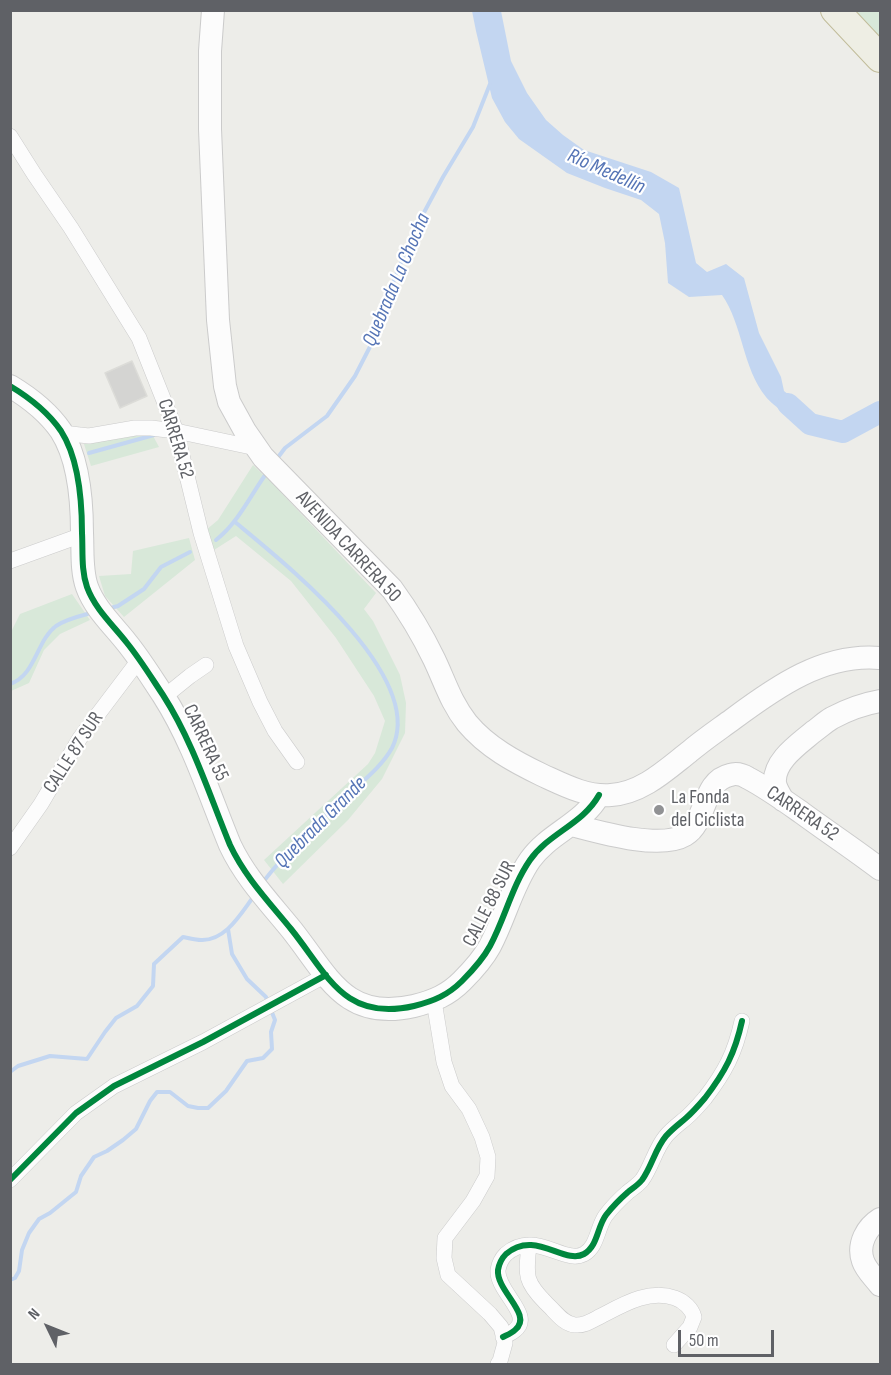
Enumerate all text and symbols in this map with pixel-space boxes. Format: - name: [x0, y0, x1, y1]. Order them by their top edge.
- water label: Río Medellín: [563, 144, 649, 200]
- water label: Quebrada La Chocha: [358, 210, 436, 350]
- street label: CARRERA 52: [152, 396, 198, 482]
- street label: AVENIDA CARRERA 50: [290, 486, 406, 608]
- street label: CARRERA 55: [177, 701, 233, 785]
- street label: CALLE 87 SUR: [39, 708, 109, 798]
- water label: Quebrada Grande: [270, 772, 372, 874]
- street label: CARRERA 52: [761, 781, 843, 847]
- place label: La Fonda del Ciclista: [671, 786, 744, 833]
- marker: La Fonda del Ciclista: [652, 803, 666, 817]
- street label: CALLE 88 SUR: [458, 857, 522, 951]
- north arrow: [18, 1297, 78, 1357]
- text: N: [25, 1305, 44, 1324]
- scale bar: [681, 1318, 777, 1356]
- text: 50 m: [689, 1330, 719, 1351]

